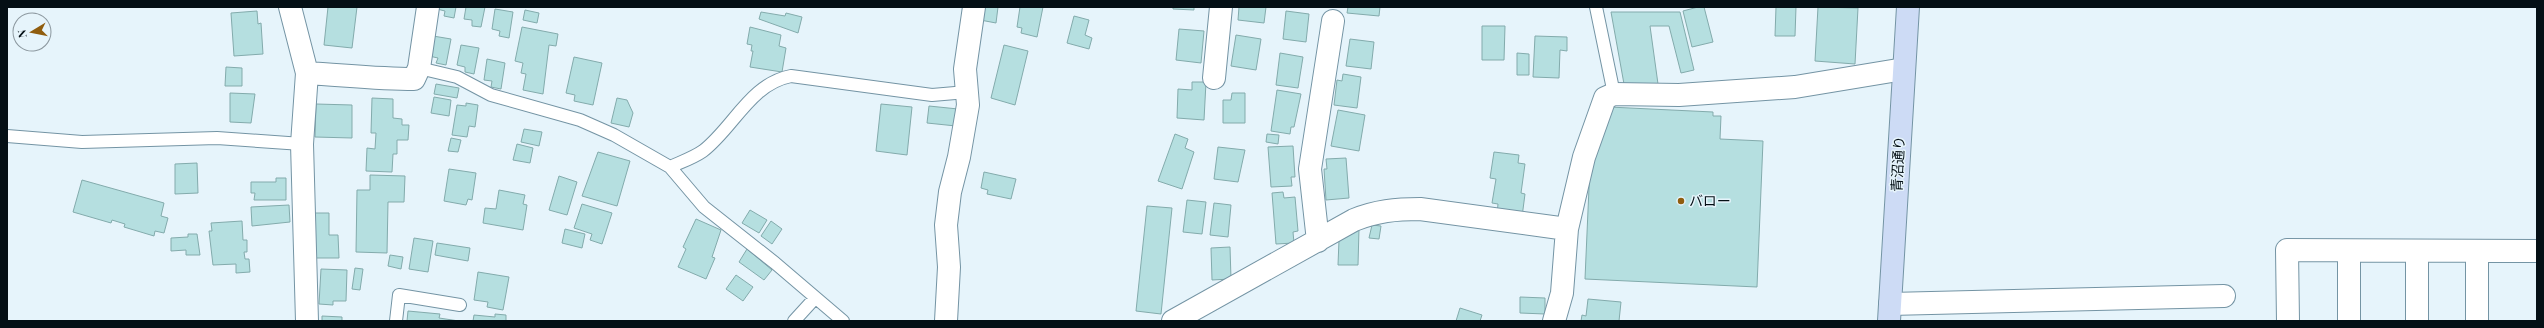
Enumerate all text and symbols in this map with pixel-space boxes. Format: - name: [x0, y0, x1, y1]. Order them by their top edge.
- north arrow: [12, 12, 52, 52]
- text: N: [14, 29, 30, 39]
- street label: 青沼通り: [1887, 136, 1908, 192]
- place label: バロー: [1689, 191, 1731, 210]
- marker: バロー: [1676, 196, 1686, 206]

